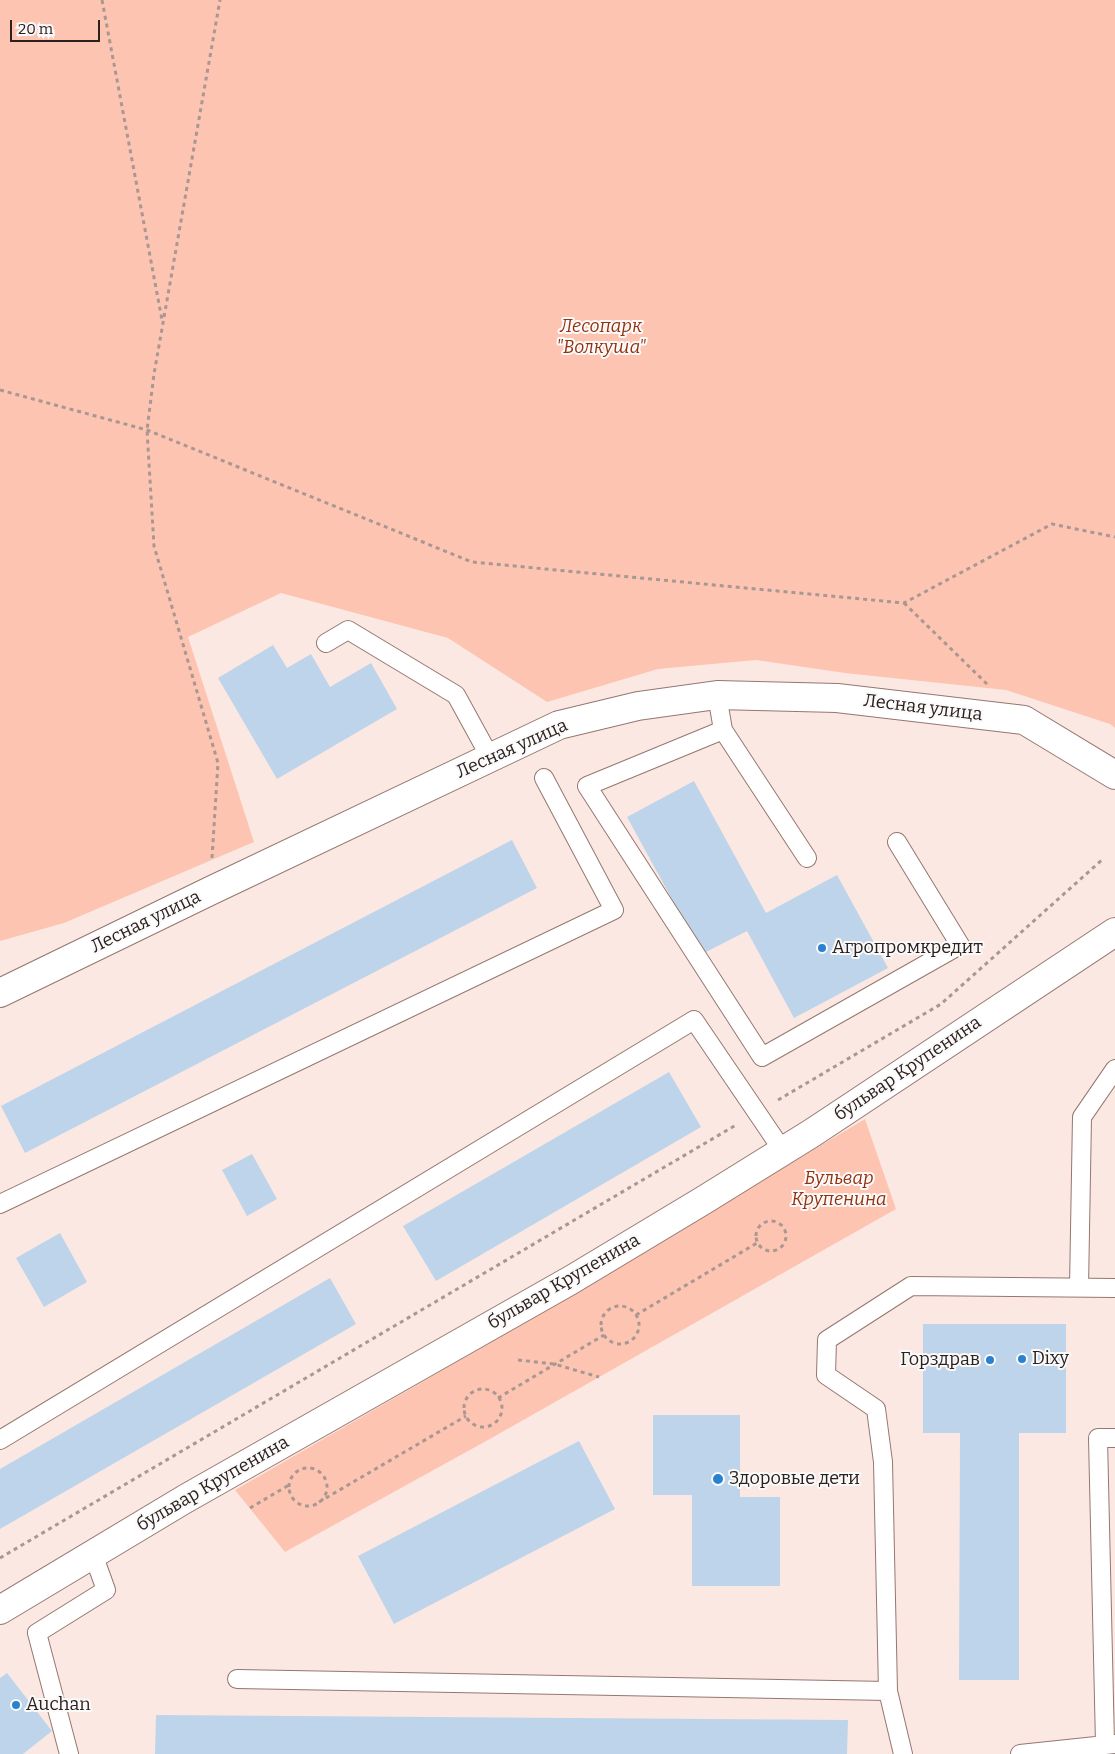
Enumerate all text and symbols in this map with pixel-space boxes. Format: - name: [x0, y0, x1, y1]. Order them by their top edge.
- scale bar: [12, 10, 102, 42]
- text: 20 m: [18, 20, 53, 38]
- park label: Лесопарк "Волкуша": [556, 316, 646, 358]
- street label: Лесная улица: [862, 690, 984, 726]
- street label: Лесная улица: [453, 715, 571, 783]
- street label: Лесная улица: [88, 886, 204, 958]
- place label: Агропромкредит: [832, 937, 983, 959]
- marker: Агропромкредит: [816, 942, 828, 954]
- street label: бульвар Крупенина: [831, 1012, 985, 1126]
- park label: Бульвар Крупенина: [791, 1168, 887, 1210]
- street label: бульвар Крупенина: [484, 1230, 644, 1334]
- place label: Dixy: [1032, 1348, 1069, 1370]
- place label: Горздрав: [900, 1349, 980, 1371]
- marker: Dixy: [1016, 1353, 1028, 1365]
- marker: Горздрав: [984, 1354, 996, 1366]
- street label: бульвар Крупенина: [133, 1432, 293, 1536]
- place label: Здоровые дети: [729, 1468, 860, 1490]
- marker: Здоровые дети: [711, 1472, 725, 1486]
- place label: Auchan: [26, 1694, 91, 1716]
- marker: Auchan: [10, 1699, 22, 1711]

